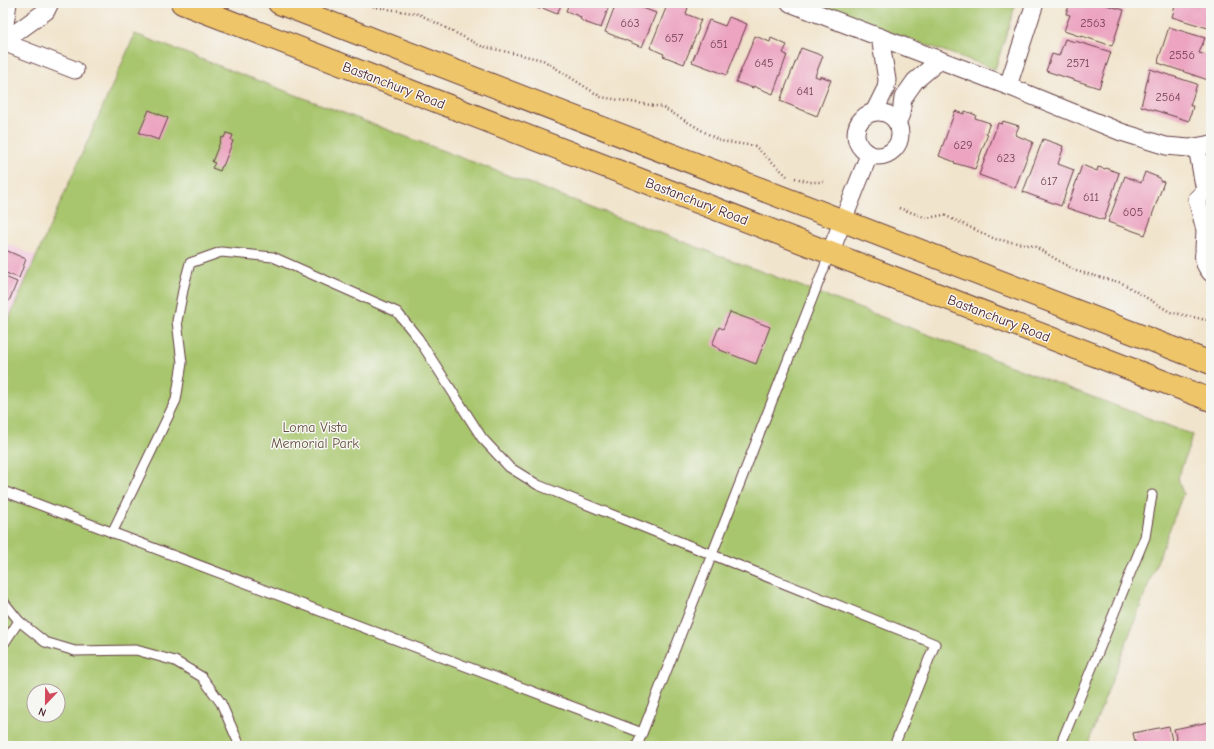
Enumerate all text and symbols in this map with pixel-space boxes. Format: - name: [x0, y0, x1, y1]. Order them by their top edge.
- house number: 663: [620, 16, 640, 30]
- house number: 2563: [1080, 16, 1106, 30]
- house number: 657: [665, 31, 684, 45]
- house number: 651: [710, 37, 728, 51]
- house number: 2556: [1169, 48, 1195, 62]
- house number: 645: [755, 56, 773, 70]
- house number: 2571: [1066, 56, 1090, 70]
- street label: Bastanchury Road: [340, 58, 447, 113]
- house number: 641: [796, 84, 814, 98]
- house number: 2564: [1155, 90, 1181, 104]
- house number: 629: [953, 138, 973, 152]
- house number: 623: [997, 151, 1015, 165]
- street label: Bastanchury Road: [643, 174, 750, 229]
- house number: 617: [1041, 174, 1058, 188]
- house number: 611: [1083, 190, 1099, 204]
- house number: 605: [1123, 205, 1143, 219]
- street label: Bastanchury Road: [945, 291, 1052, 346]
- park label: Loma Vista Memorial Park: [271, 419, 359, 452]
- north arrow: [26, 683, 66, 723]
- text: N: [37, 704, 48, 719]

